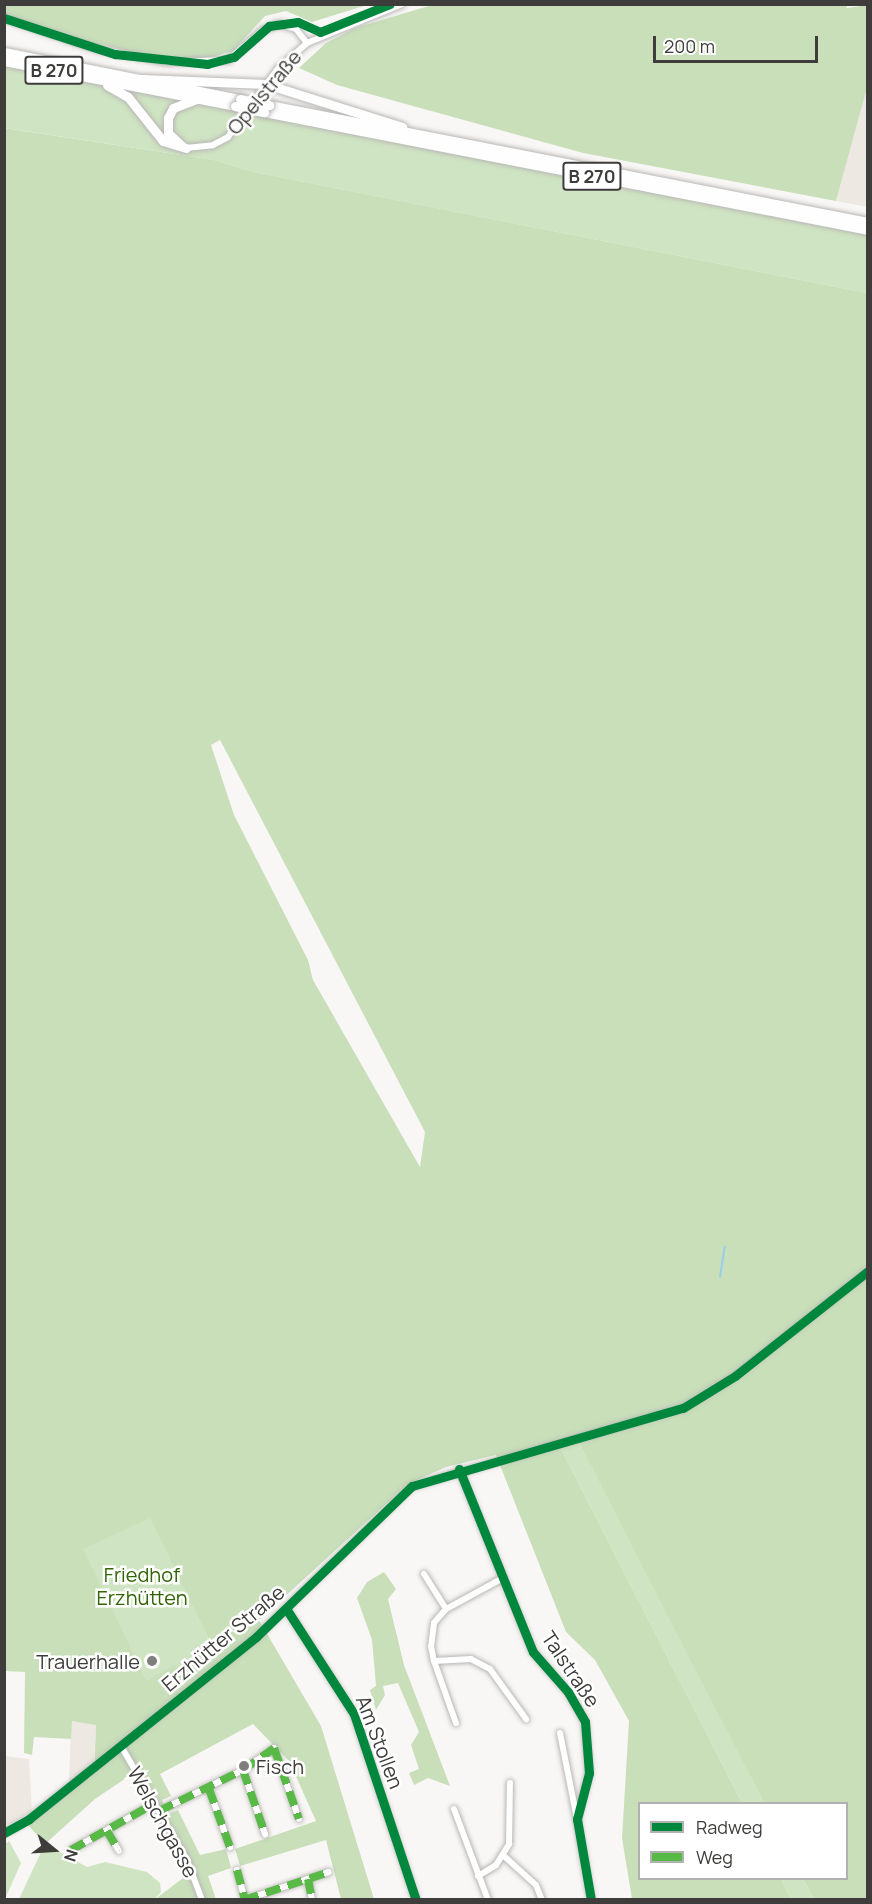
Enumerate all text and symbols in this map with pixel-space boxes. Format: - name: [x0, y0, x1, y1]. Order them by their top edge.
- scale bar: [656, 24, 821, 62]
- text: 200 m: [664, 34, 715, 58]
- street label: Opelstraße: [222, 45, 306, 139]
- road number: B 270: [24, 55, 84, 85]
- road number: B 270: [562, 161, 622, 191]
- park label: Friedhof Erzhütten: [96, 1563, 188, 1610]
- street label: Erzhütter Straße: [157, 1580, 289, 1696]
- street label: Talstraße: [537, 1626, 605, 1712]
- place label: Trauerhalle: [36, 1649, 140, 1673]
- marker: Trauerhalle: [145, 1654, 159, 1668]
- street label: Am Stollen: [351, 1692, 409, 1792]
- place label: Fisch: [256, 1754, 304, 1778]
- marker: Fisch: [237, 1759, 251, 1773]
- street label: Welschgasse: [123, 1762, 203, 1882]
- legend: [638, 1802, 848, 1880]
- text: Radweg: [696, 1815, 763, 1839]
- north arrow: [24, 1820, 84, 1880]
- text: Weg: [696, 1845, 733, 1869]
- text: N: [59, 1847, 83, 1864]

